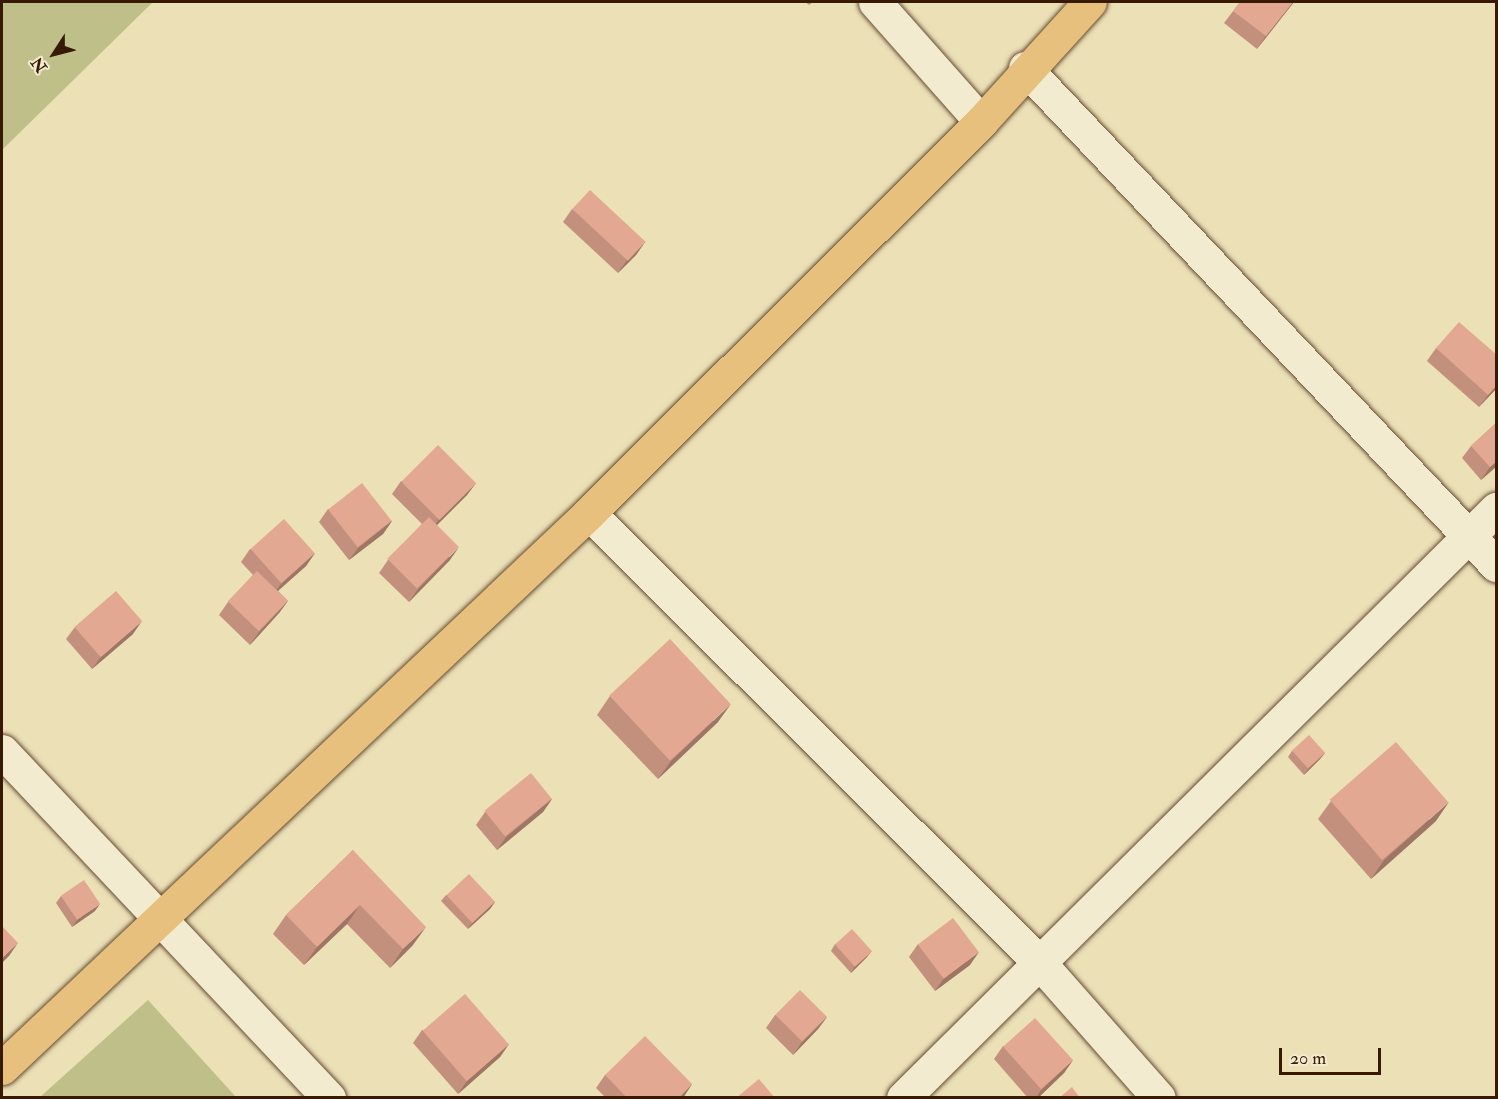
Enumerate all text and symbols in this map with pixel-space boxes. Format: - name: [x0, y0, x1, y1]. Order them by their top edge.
- north arrow: [24, 24, 84, 84]
- text: N: [27, 53, 52, 76]
- scale bar: [1282, 1036, 1384, 1074]
- text: 20 m: [1290, 1047, 1326, 1070]

